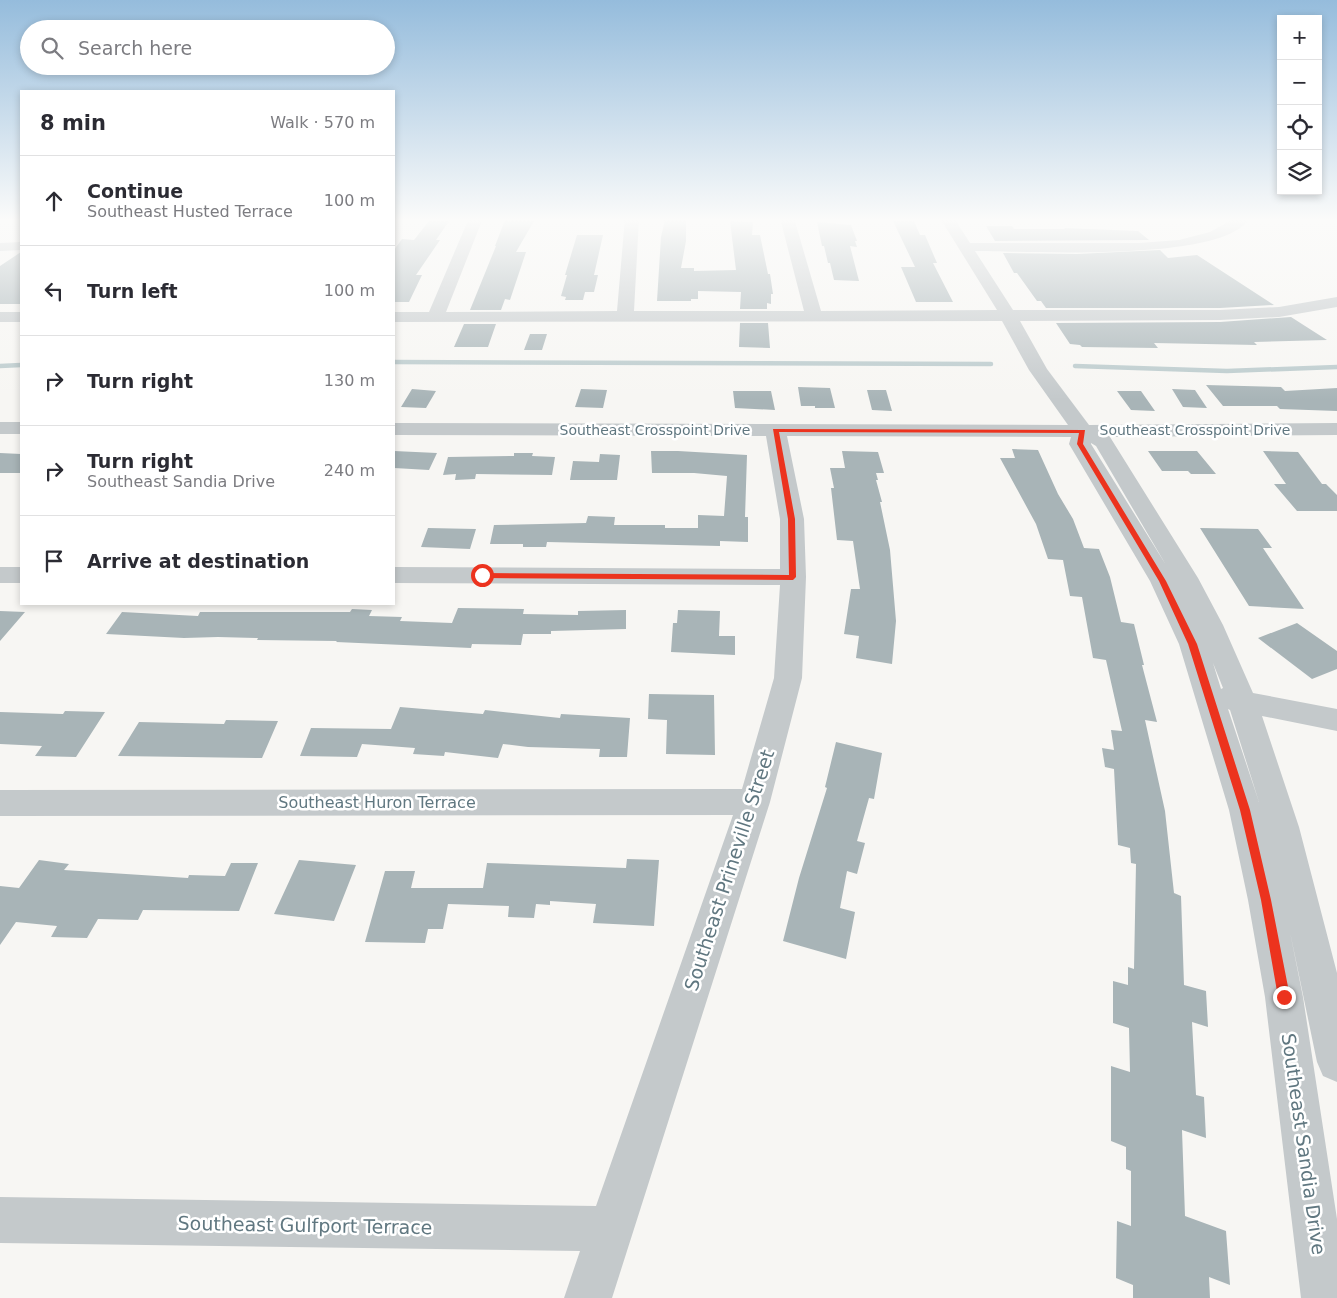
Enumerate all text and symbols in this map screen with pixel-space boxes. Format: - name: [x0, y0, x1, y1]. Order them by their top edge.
- map controls: [1277, 15, 1322, 195]
- button: +: [1277, 15, 1322, 60]
- search box: [20, 20, 395, 75]
- icon: search: [38, 34, 66, 62]
- text: Search here: [78, 37, 192, 59]
- button: −: [1277, 60, 1322, 105]
- button: locate: [1277, 105, 1322, 150]
- text: 8 min: [40, 111, 106, 135]
- text: Walk · 570 m: [270, 113, 375, 132]
- button: layers: [1277, 150, 1322, 195]
- text: Continue: [87, 180, 183, 202]
- icon: ahead: [40, 187, 68, 215]
- text: 100 m: [324, 191, 375, 210]
- text: Southeast Husted Terrace: [87, 202, 293, 221]
- icon: left: [40, 277, 68, 305]
- text: Turn left: [87, 280, 178, 302]
- text: 100 m: [324, 281, 375, 300]
- icon: right: [40, 367, 68, 395]
- text: Turn right: [87, 370, 193, 392]
- text: 130 m: [324, 371, 375, 390]
- street label: Southeast Crosspoint Drive: [560, 422, 750, 438]
- street label: Southeast Crosspoint Drive: [1100, 422, 1290, 438]
- text: Turn right: [87, 450, 193, 472]
- icon: right: [40, 457, 68, 485]
- text: 240 m: [324, 461, 375, 480]
- text: Southeast Sandia Drive: [87, 472, 275, 491]
- icon: arrive: [40, 547, 68, 575]
- text: Arrive at destination: [87, 550, 309, 572]
- route start: [471, 564, 494, 587]
- street label: Southeast Prineville Street: [680, 747, 778, 993]
- street label: Southeast Huron Terrace: [278, 793, 476, 812]
- route end: [1273, 986, 1296, 1009]
- street label: Southeast Sandia Drive: [1278, 1032, 1330, 1256]
- street label: Southeast Gulfport Terrace: [177, 1212, 433, 1238]

